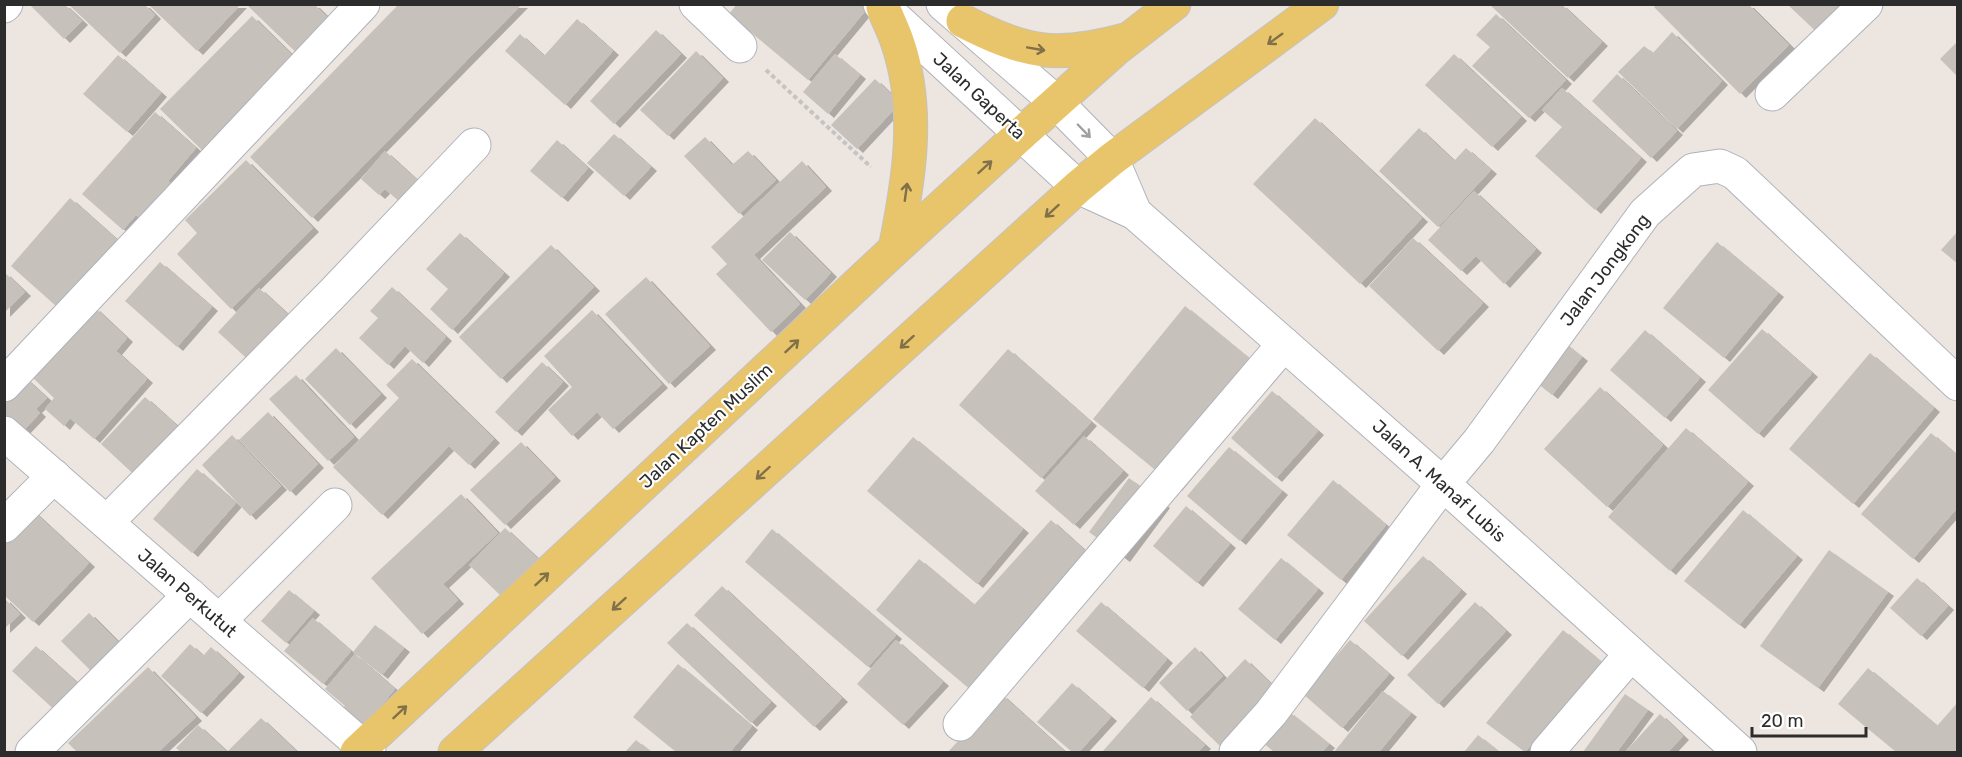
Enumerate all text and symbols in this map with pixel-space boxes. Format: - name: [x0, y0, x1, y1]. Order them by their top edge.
- one-way arrow: [1267, 33, 1283, 45]
- one-way arrow: [1026, 44, 1046, 55]
- street label: Jalan Gaperta: [928, 48, 1030, 144]
- one-way arrow: [1077, 123, 1092, 138]
- one-way arrow: [977, 160, 992, 174]
- one-way arrow: [900, 182, 911, 202]
- one-way arrow: [1044, 204, 1059, 218]
- street label: Jalan Jongkong: [1556, 209, 1654, 331]
- one-way arrow: [900, 335, 915, 349]
- one-way arrow: [784, 338, 799, 353]
- street label: Jalan Kapten Muslim: [635, 359, 777, 493]
- street label: Jalan A. Manaf Lubis: [1368, 415, 1510, 547]
- one-way arrow: [756, 466, 771, 480]
- street label: Jalan Perkutut: [133, 544, 241, 642]
- one-way arrow: [534, 572, 549, 586]
- one-way arrow: [611, 597, 626, 611]
- scale bar: [1752, 700, 1866, 738]
- one-way arrow: [392, 705, 407, 720]
- text: 20 m: [1761, 710, 1803, 732]

